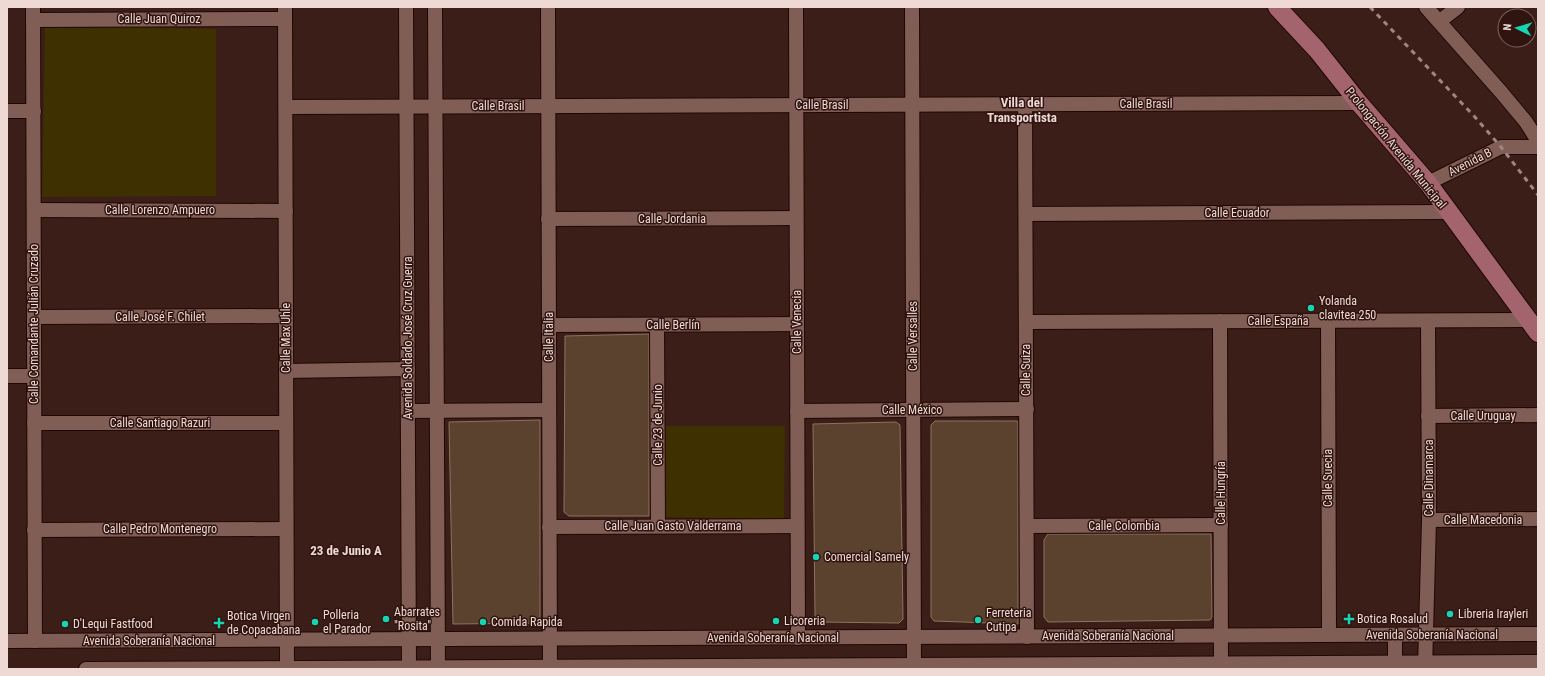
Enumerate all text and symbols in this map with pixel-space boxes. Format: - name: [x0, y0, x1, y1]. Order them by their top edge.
- north arrow: [1497, 8, 1537, 48]
- street label: Calle Juan Quiroz: [118, 12, 200, 26]
- text: N: [1501, 23, 1514, 31]
- street label: Prolongación Avenida Municipal: [1343, 85, 1449, 211]
- district label: Villa del Transportista: [987, 95, 1057, 125]
- street label: Calle Brasil: [1119, 97, 1173, 111]
- street label: Calle Brasil: [795, 98, 849, 112]
- street label: Calle Brasil: [471, 99, 525, 113]
- street label: Avenida B: [1446, 145, 1494, 179]
- street label: Calle Lorenzo Ampuero: [105, 203, 215, 217]
- street label: Calle Ecuador: [1204, 206, 1270, 220]
- street label: Calle Jordania: [638, 212, 706, 226]
- street label: Calle Comandante Julián Cruzado: [27, 244, 41, 404]
- street label: Avenida Soldado José Cruz Guerra: [401, 256, 415, 420]
- street label: Calle Venecia: [790, 290, 804, 354]
- place label: Yolanda clavitea 250: [1319, 294, 1376, 322]
- street label: Calle Versalles: [906, 301, 920, 371]
- street label: Calle Max Uhle: [279, 303, 293, 373]
- marker: Yolanda clavitea 250: [1306, 303, 1316, 313]
- street label: Calle José F. Chilet: [115, 310, 205, 324]
- street label: Calle Italia: [542, 312, 556, 362]
- street label: Calle España: [1247, 314, 1309, 328]
- street label: Calle Berlín: [646, 318, 700, 332]
- street label: Calle Suiza: [1019, 344, 1033, 396]
- street label: Calle 23 de Junio: [651, 384, 665, 466]
- street label: Calle México: [882, 403, 942, 417]
- street label: Calle Uruguay: [1450, 409, 1516, 423]
- street label: Calle Santiago Razuri: [110, 416, 210, 430]
- street label: Calle Dinamarca: [1422, 439, 1436, 517]
- street label: Calle Suecia: [1321, 449, 1335, 507]
- street label: Calle Hungría: [1214, 461, 1228, 525]
- street label: Calle Macedonia: [1444, 513, 1523, 527]
- street label: Calle Juan Gasto Valderrama: [604, 519, 742, 533]
- street label: Calle Colombia: [1088, 519, 1160, 533]
- street label: Calle Pedro Montenegro: [103, 522, 217, 536]
- district label: 23 de Junio A: [310, 543, 382, 558]
- place label: Comercial Samely: [824, 550, 909, 564]
- marker: Comercial Samely: [811, 552, 821, 562]
- place label: Abarrates "Rosita": [394, 605, 440, 633]
- place label: Ferreteria Cutipa: [986, 606, 1032, 634]
- place label: Libreria Irayleri: [1458, 607, 1528, 621]
- place label: Polleria el Parador: [323, 608, 372, 636]
- place label: Botica Virgen de Copacabana: [227, 609, 301, 637]
- marker: Libreria Irayleri: [1445, 609, 1455, 619]
- place label: Botica Rosalud: [1357, 612, 1428, 626]
- marker: Abarrates "Rosita": [381, 614, 391, 624]
- place label: Licoreria: [784, 614, 826, 628]
- marker: Botica Rosalud: [1344, 614, 1354, 624]
- place label: Comida Rapida: [491, 615, 563, 629]
- marker: Ferreteria Cutipa: [973, 615, 983, 625]
- marker: Licoreria: [771, 616, 781, 626]
- place label: D'Lequi Fastfood: [73, 617, 153, 631]
- marker: Polleria el Parador: [310, 617, 320, 627]
- marker: Comida Rapida: [478, 617, 488, 627]
- marker: Botica Virgen de Copacabana: [214, 618, 224, 628]
- marker: D'Lequi Fastfood: [60, 619, 70, 629]
- street label: Avenida Soberanía Nacional: [1366, 628, 1498, 642]
- street label: Avenida Soberanía Nacional: [1042, 629, 1174, 643]
- street label: Avenida Soberanía Nacional: [707, 631, 839, 645]
- street label: Avenida Soberanía Nacional: [83, 634, 215, 648]

